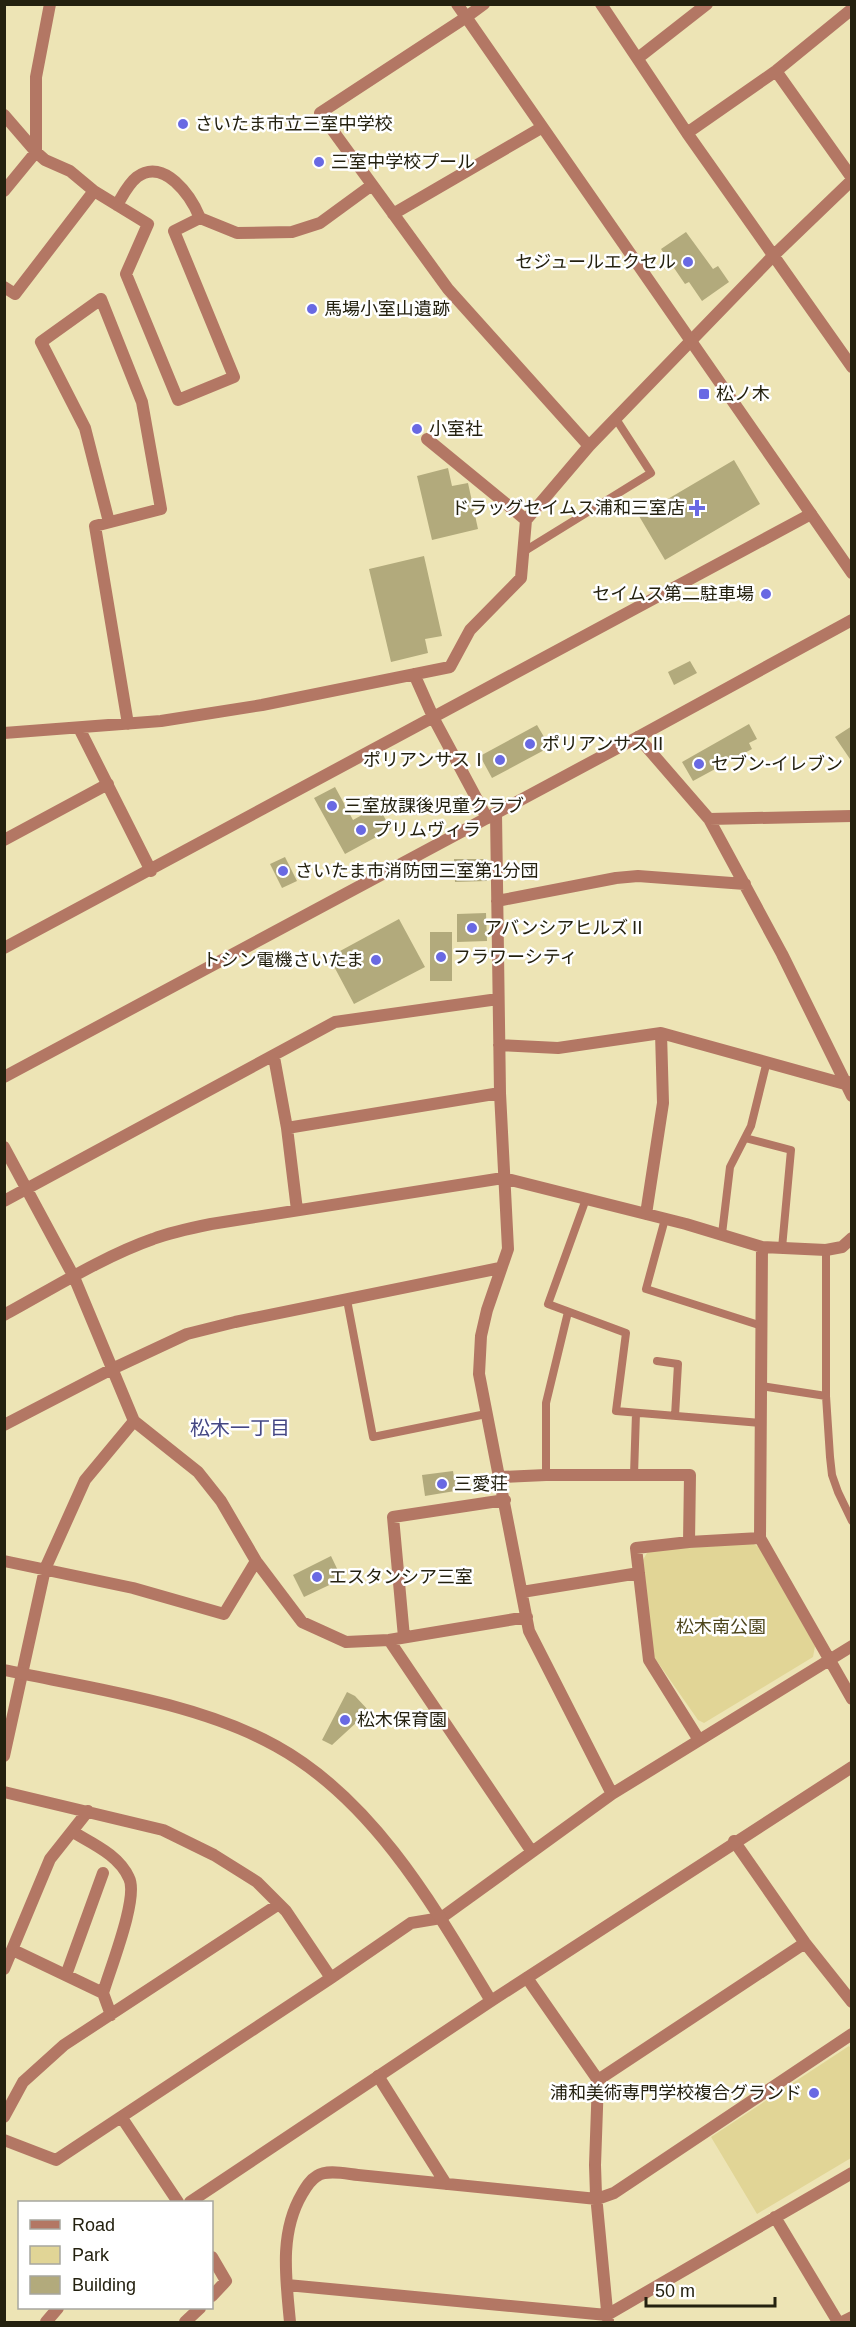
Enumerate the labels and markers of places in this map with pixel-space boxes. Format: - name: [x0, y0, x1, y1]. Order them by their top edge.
- place label: さいたま市立三室中学校: [195, 114, 392, 134]
- marker: さいたま市立三室中学校: [176, 117, 190, 131]
- place label: 三室中学校プール: [331, 152, 475, 172]
- marker: 三室中学校プール: [312, 155, 326, 169]
- place label: セジュールエクセル: [515, 252, 676, 272]
- marker: セジュールエクセル: [681, 255, 695, 269]
- place label: 馬場小室山遺跡: [324, 299, 450, 319]
- marker: 馬場小室山遺跡: [305, 302, 319, 316]
- place label: 松ノ木: [716, 384, 770, 404]
- marker: 松ノ木: [697, 387, 711, 401]
- place label: 小室社: [429, 419, 483, 439]
- marker: 小室社: [410, 422, 424, 436]
- place label: ドラッグセイムス浦和三室店: [451, 498, 685, 518]
- marker: ドラッグセイムス浦和三室店: [690, 501, 704, 515]
- place label: セイムス第二駐車場: [592, 584, 754, 604]
- marker: セイムス第二駐車場: [759, 587, 773, 601]
- place label: ポリアンサスⅡ: [542, 734, 667, 754]
- marker: ポリアンサスⅡ: [523, 737, 537, 751]
- place label: ポリアンサスⅠ: [363, 750, 488, 770]
- marker: ポリアンサスⅠ: [493, 753, 507, 767]
- place label: セブン-イレブン: [711, 754, 843, 774]
- marker: セブン-イレブン: [692, 757, 706, 771]
- place label: 三室放課後児童クラブ: [344, 796, 524, 816]
- marker: 三室放課後児童クラブ: [325, 799, 339, 813]
- place label: プリムヴィラ: [373, 820, 481, 840]
- marker: プリムヴィラ: [354, 823, 368, 837]
- place label: さいたま市消防団三室第1分団: [295, 861, 538, 881]
- marker: さいたま市消防団三室第1分団: [276, 864, 290, 878]
- place label: アバンシアヒルズⅡ: [484, 918, 646, 938]
- marker: アバンシアヒルズⅡ: [465, 921, 479, 935]
- place label: フラワーシティ: [453, 947, 578, 967]
- place label: トシン電機さいたま: [203, 950, 364, 970]
- marker: フラワーシティ: [434, 950, 448, 964]
- marker: トシン電機さいたま: [369, 953, 383, 967]
- place label: 三愛荘: [454, 1474, 508, 1494]
- marker: 三愛荘: [435, 1477, 449, 1491]
- place label: エスタンシア三室: [329, 1567, 473, 1587]
- marker: エスタンシア三室: [310, 1570, 324, 1584]
- place label: 松木保育園: [357, 1710, 447, 1730]
- marker: 松木保育園: [338, 1713, 352, 1727]
- place label: 浦和美術専門学校複合グランド: [550, 2083, 802, 2103]
- marker: 浦和美術専門学校複合グランド: [807, 2086, 821, 2100]

